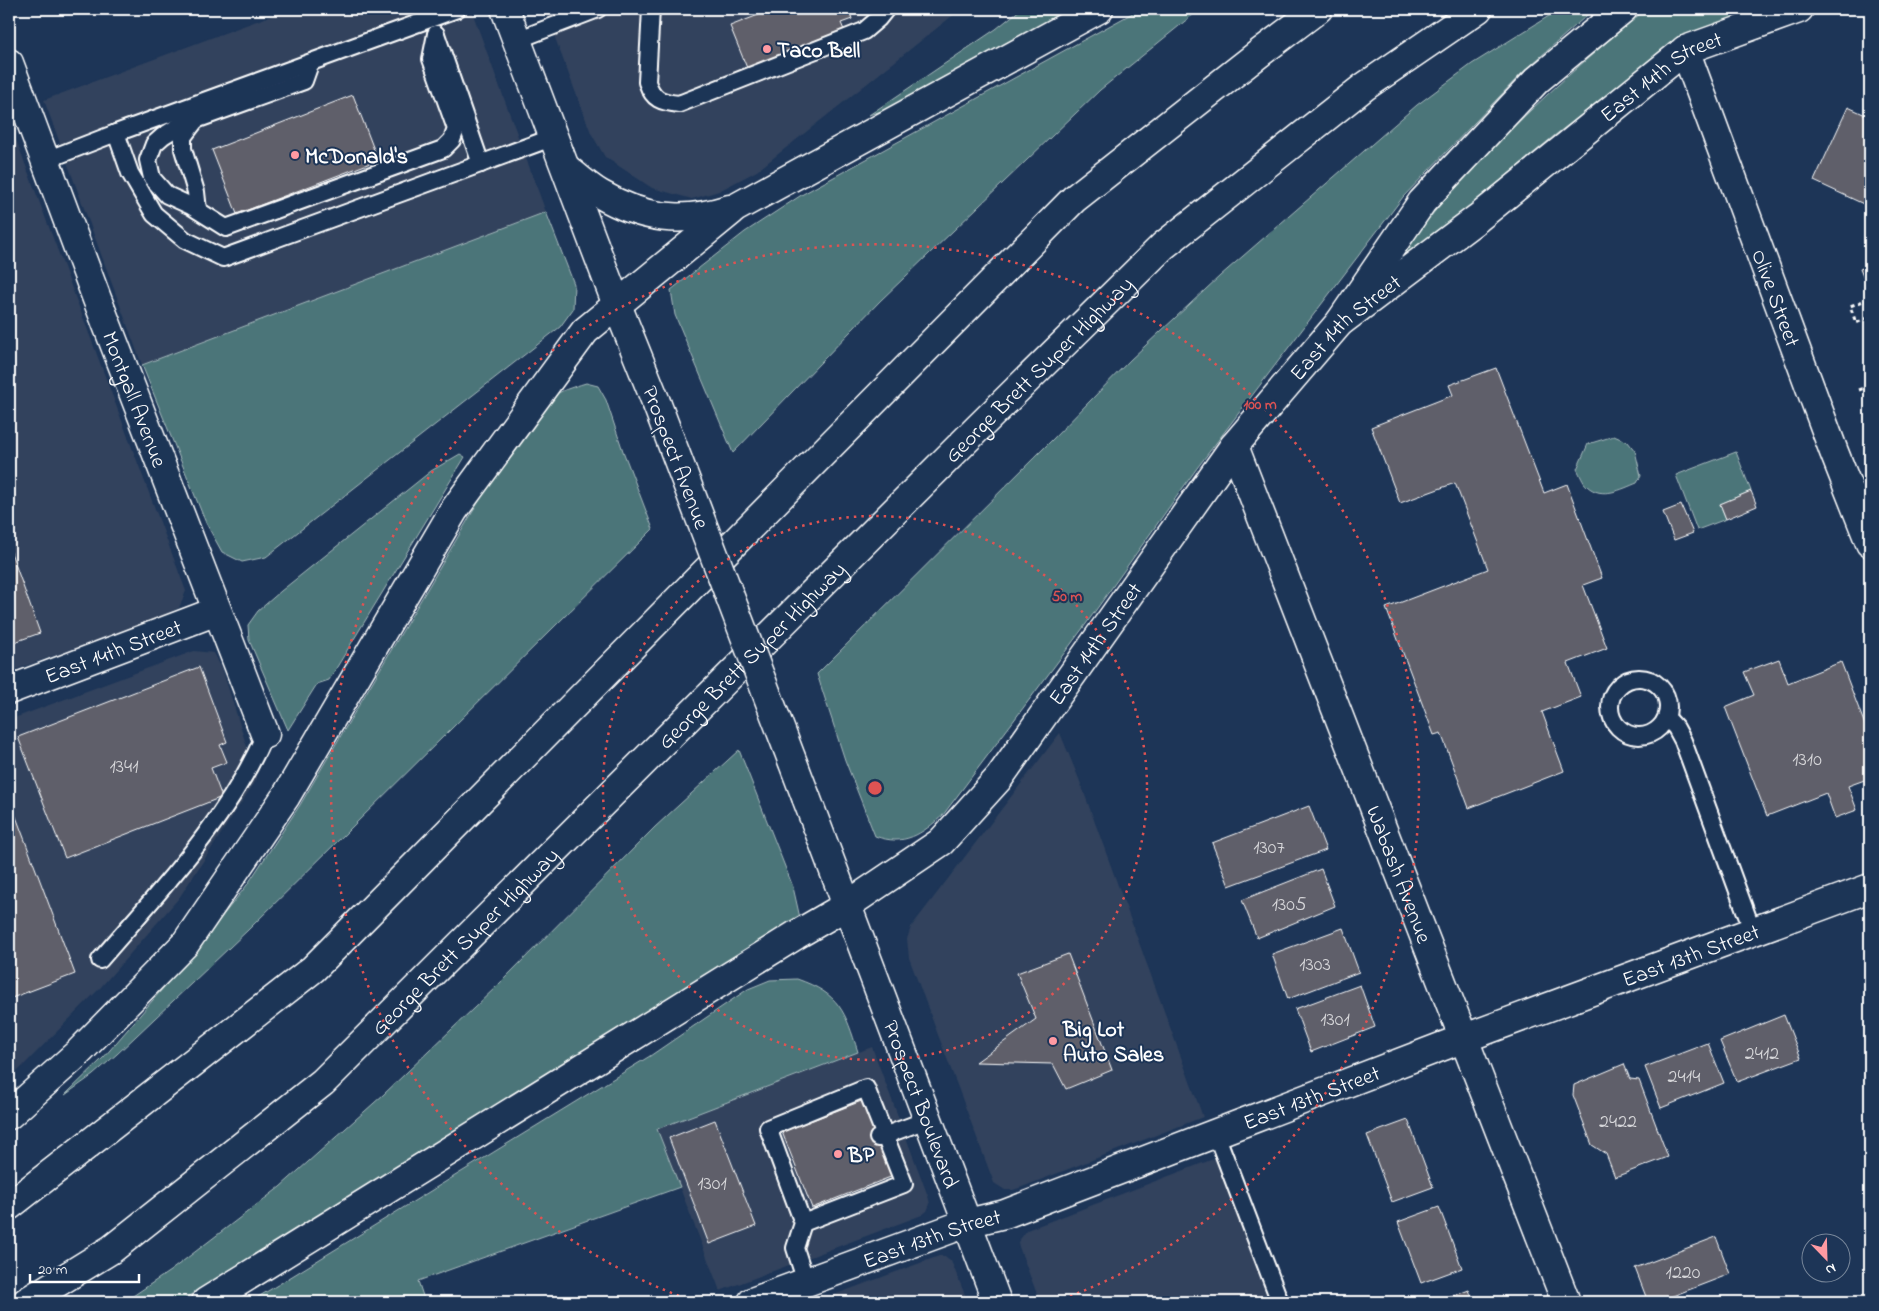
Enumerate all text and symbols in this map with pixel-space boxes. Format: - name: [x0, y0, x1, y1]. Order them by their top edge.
- street label: East 14th Street: [1594, 25, 1728, 132]
- place label: Taco Bell: [777, 36, 861, 68]
- marker: Taco Bell: [761, 43, 773, 55]
- place label: McDonald's: [305, 142, 408, 174]
- marker: McDonald's: [289, 149, 301, 161]
- street label: Olive Street: [1741, 245, 1807, 353]
- street label: East 14th Street: [1283, 268, 1410, 389]
- street label: George Brett Super Highway: [938, 270, 1143, 472]
- street label: Montgall Avenue: [92, 327, 174, 473]
- street label: Prospect Avenue: [632, 382, 716, 534]
- text: 100 m: [1243, 394, 1277, 416]
- street label: George Brett Super Highway: [652, 555, 855, 758]
- street label: East 14th Street: [1042, 576, 1152, 713]
- text: 50 m: [1052, 586, 1083, 608]
- street label: East 14th Street: [41, 613, 188, 694]
- house number: 1310: [1792, 746, 1822, 775]
- house number: 1341: [109, 753, 139, 782]
- centre of rings: [866, 779, 884, 797]
- street label: Wabash Avenue: [1356, 801, 1438, 949]
- house number: 1307: [1253, 834, 1285, 863]
- street label: George Brett Super Highway: [365, 842, 569, 1044]
- house number: 1305: [1272, 891, 1306, 920]
- street label: East 13th Street: [1618, 917, 1765, 997]
- house number: 1303: [1299, 951, 1331, 980]
- house number: 1301: [1320, 1006, 1350, 1035]
- place label: Big Lot Auto Sales: [1062, 1015, 1164, 1072]
- street label: Prospect Boulevard: [873, 1016, 966, 1193]
- marker: Big Lot Auto Sales: [1047, 1035, 1059, 1047]
- house number: 2412: [1745, 1040, 1779, 1069]
- street label: East 13th Street: [1239, 1058, 1386, 1140]
- house number: 2414: [1668, 1063, 1700, 1092]
- house number: 2422: [1599, 1108, 1637, 1137]
- place label: BP: [847, 1141, 875, 1173]
- marker: BP: [832, 1148, 844, 1160]
- house number: 1301: [697, 1170, 727, 1199]
- street label: East 13th Street: [859, 1202, 1005, 1279]
- north arrow: [1802, 1234, 1852, 1284]
- scale bar: [30, 1251, 139, 1283]
- text: N: [1822, 1257, 1839, 1280]
- text: 20 m: [38, 1259, 68, 1281]
- house number: 1220: [1666, 1259, 1701, 1288]

